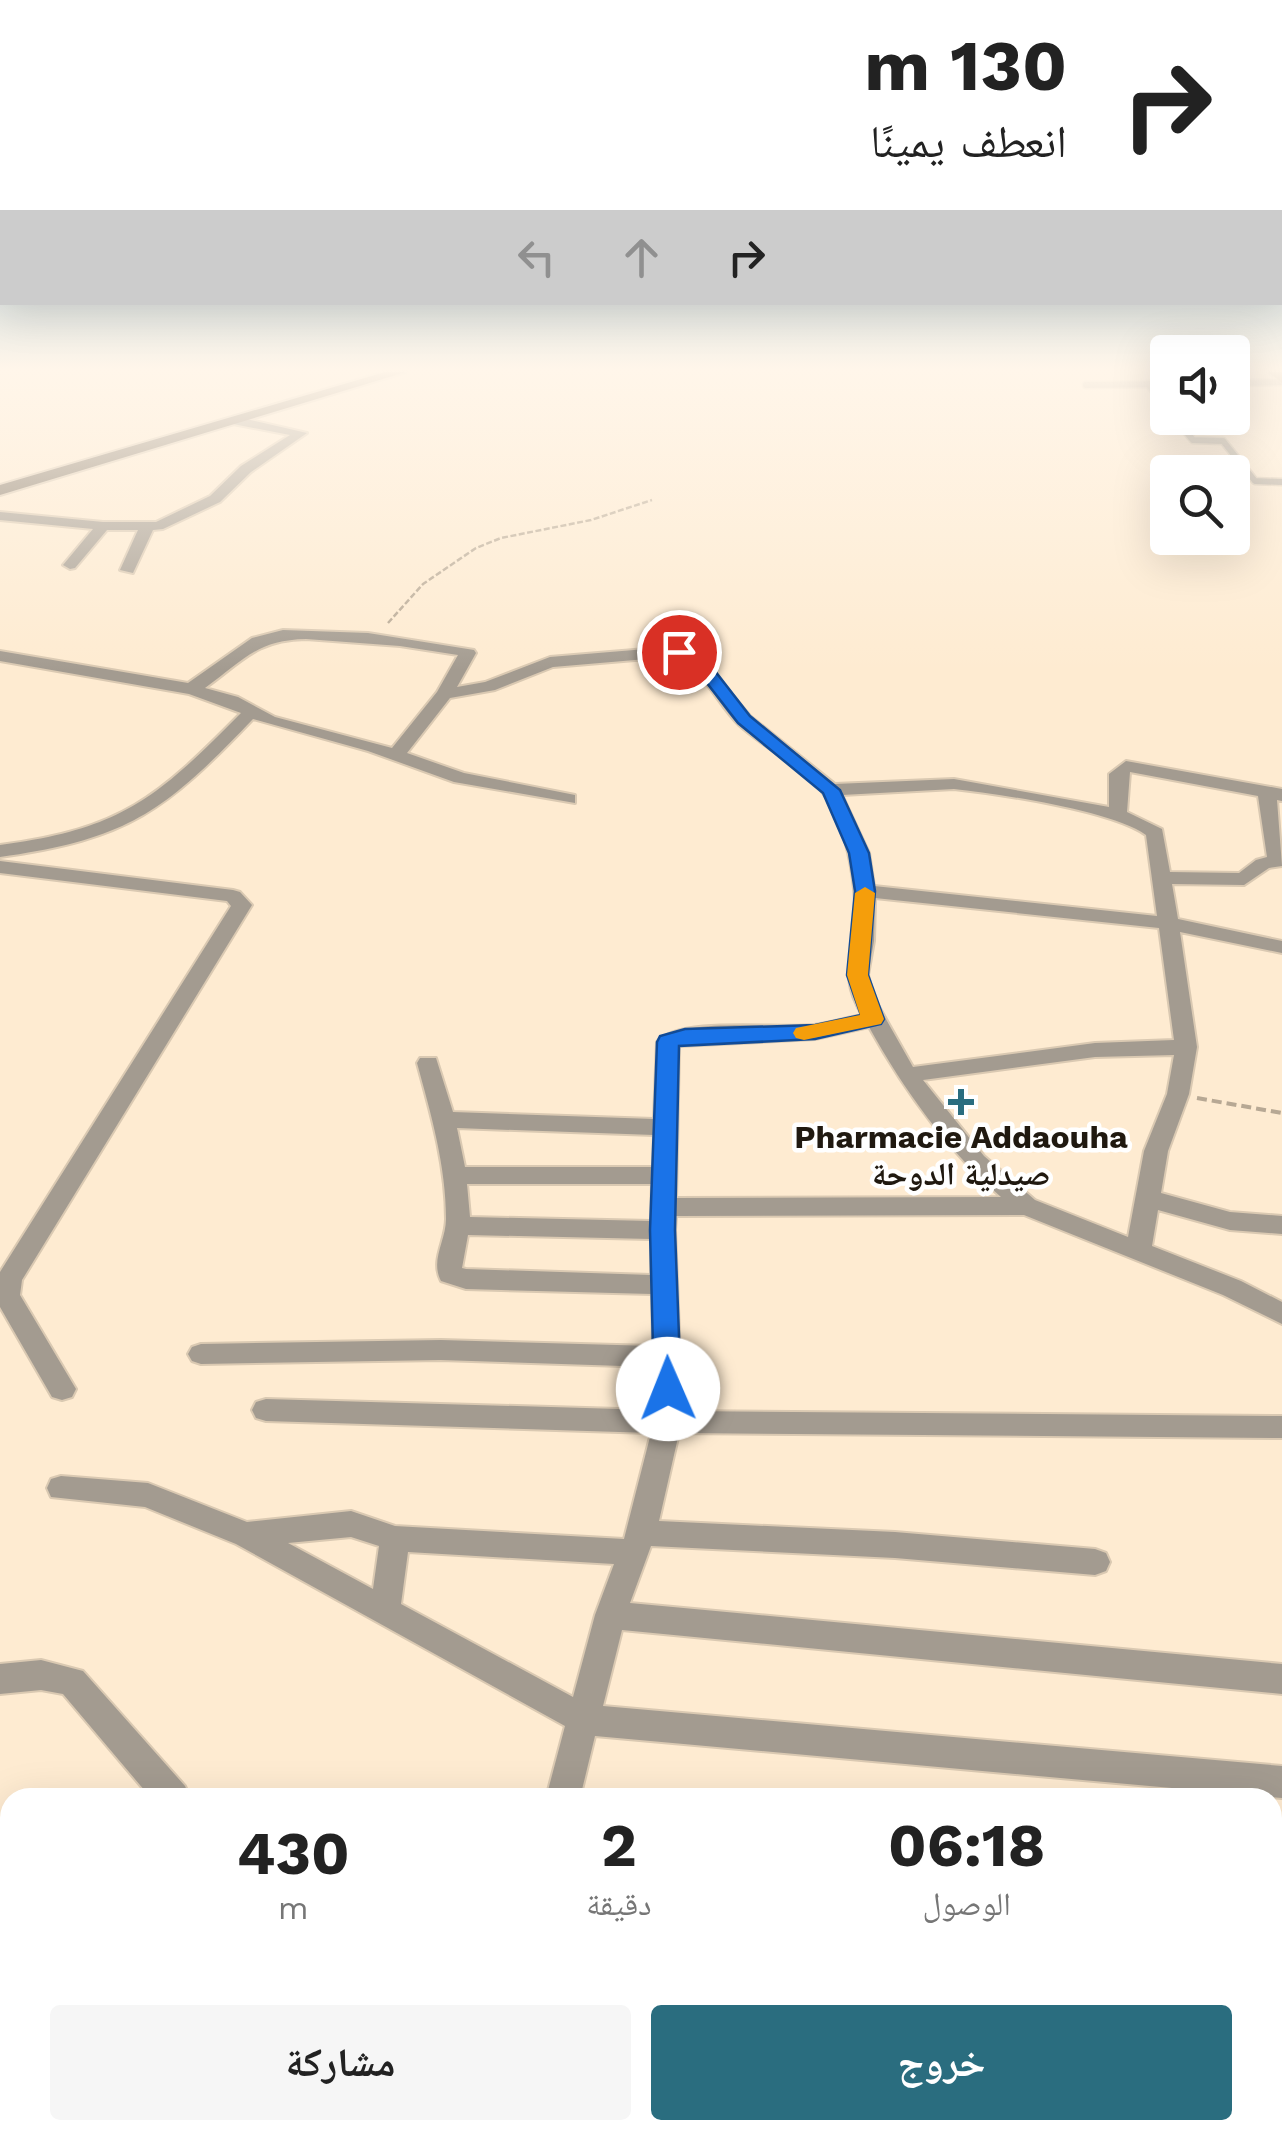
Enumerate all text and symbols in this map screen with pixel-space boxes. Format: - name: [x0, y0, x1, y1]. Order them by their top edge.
- text: 130 m: [864, 25, 1067, 107]
- icon: right: [1102, 40, 1232, 170]
- text: انعطف يمينًا: [870, 115, 1067, 168]
- icon: left: [509, 230, 564, 285]
- icon: ahead: [614, 230, 669, 285]
- icon: right: [719, 230, 774, 285]
- map controls: [1150, 335, 1250, 555]
- button: sound: [1150, 335, 1250, 435]
- button: search: [1150, 455, 1250, 555]
- pin: [637, 610, 722, 695]
- icon: arrive: [652, 625, 707, 680]
- marker: Pharmacie Addaouha صيدلية الدوحة: [950, 1091, 972, 1113]
- place label: Pharmacie Addaouha صيدلية الدوحة: [794, 1118, 1128, 1193]
- position arrow: [616, 1337, 720, 1441]
- text: 2: [601, 1810, 637, 1881]
- text: 06:18: [888, 1810, 1045, 1881]
- text: 430: [237, 1818, 350, 1889]
- text: دقيقة: [586, 1885, 651, 1923]
- text: الوصول: [922, 1885, 1011, 1923]
- text: m: [278, 1889, 308, 1927]
- button: مشاركة: [50, 2005, 631, 2120]
- button: خروج: [651, 2005, 1232, 2120]

